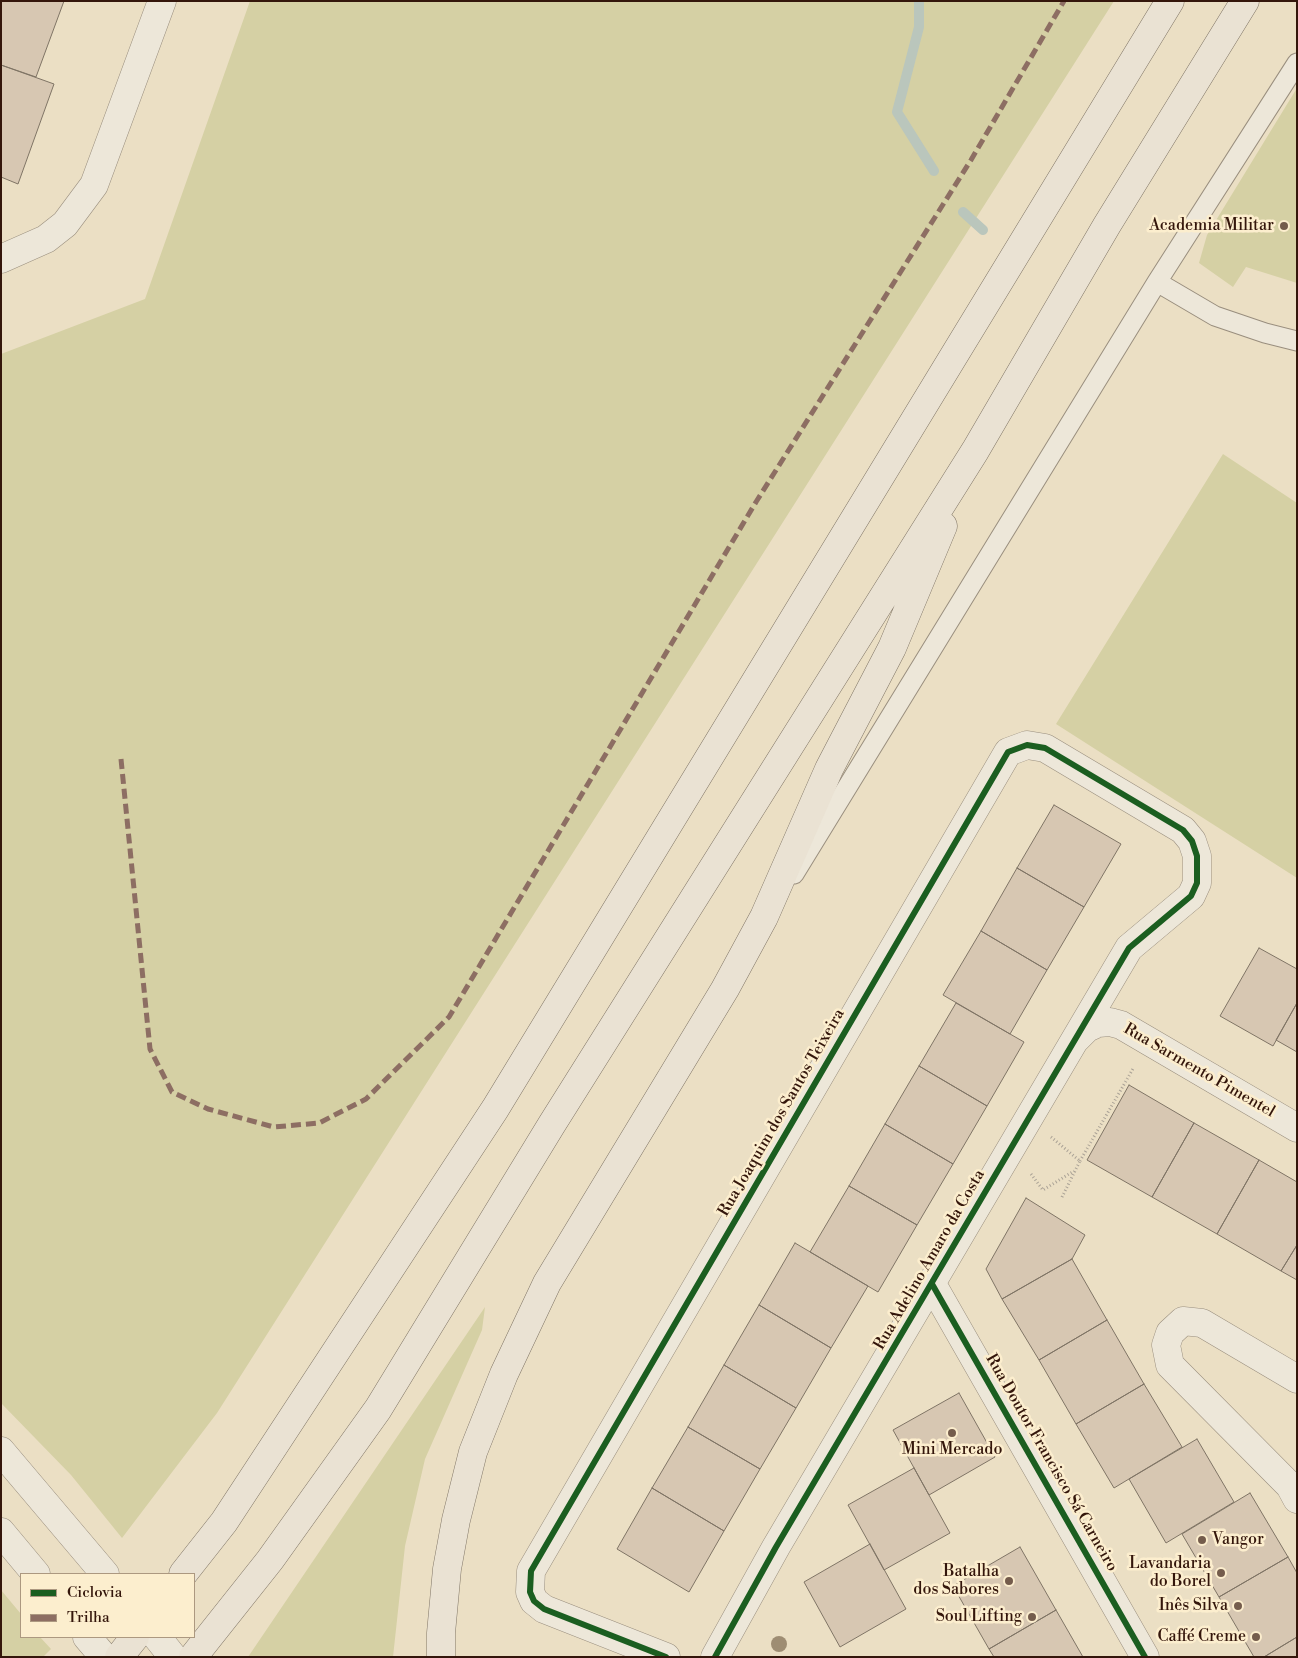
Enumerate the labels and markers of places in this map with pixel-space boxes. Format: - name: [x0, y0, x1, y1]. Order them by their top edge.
- place label: Academia Militar: [1149, 216, 1274, 236]
- marker: Academia Militar: [1278, 220, 1290, 232]
- marker: Mini Mercado: [946, 1427, 958, 1439]
- place label: Mini Mercado: [902, 1440, 1002, 1460]
- place label: Vangor: [1212, 1530, 1264, 1550]
- marker: Vangor: [1196, 1534, 1208, 1546]
- place label: Lavandaria do Borel: [1129, 1554, 1211, 1592]
- place label: Batalha dos Sabores: [913, 1562, 999, 1600]
- marker: Lavandaria do Borel: [1215, 1567, 1227, 1579]
- marker: Batalha dos Sabores: [1003, 1575, 1015, 1587]
- place label: Inês Silva: [1159, 1596, 1228, 1616]
- marker: Inês Silva: [1232, 1600, 1244, 1612]
- place label: Soul Lifting: [936, 1607, 1022, 1627]
- marker: Soul Lifting: [1026, 1611, 1038, 1623]
- place label: Caffé Creme: [1158, 1627, 1246, 1647]
- marker: Caffé Creme: [1250, 1631, 1262, 1643]

